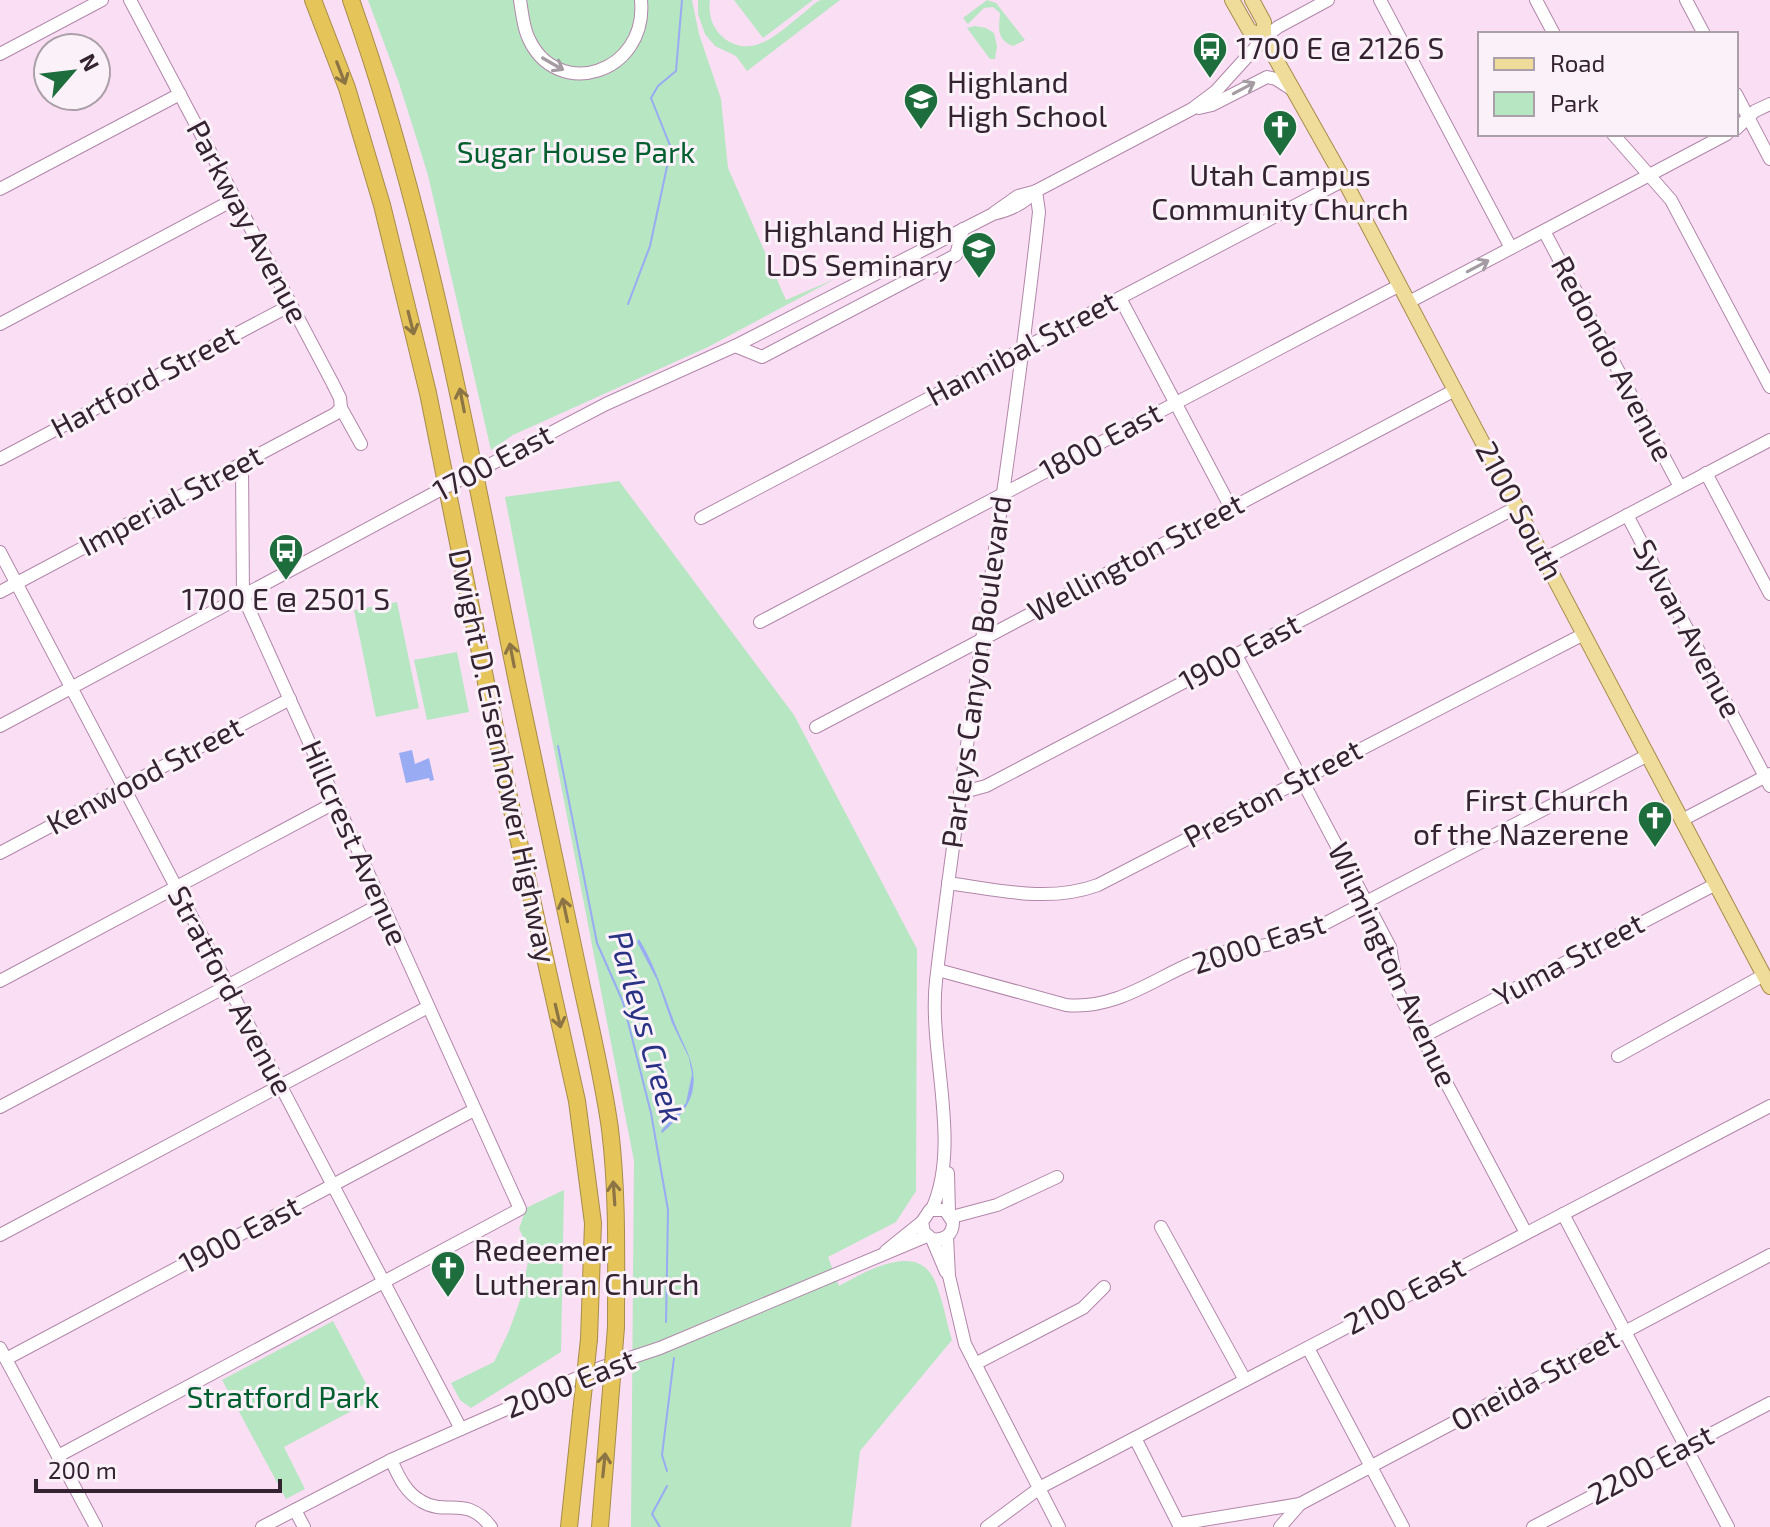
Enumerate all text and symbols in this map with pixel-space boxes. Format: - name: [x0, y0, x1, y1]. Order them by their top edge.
- place label: 1700 E @ 2126 S: [1236, 29, 1444, 65]
- bus stop icon: 1700 E @ 2126 S: [1191, 30, 1229, 80]
- north arrow: [32, 32, 112, 112]
- legend: [1478, 32, 1738, 136]
- text: Road: [1550, 48, 1605, 77]
- text: N: [75, 49, 106, 75]
- one-way arrow: [541, 56, 564, 72]
- one-way arrow: [335, 60, 349, 85]
- place label: Highland High School: [947, 63, 1107, 133]
- one-way arrow: [1232, 79, 1255, 95]
- school or university icon: Highland High School: [902, 81, 940, 131]
- text: Park: [1550, 88, 1599, 117]
- church icon: Utah Campus Community Church: [1261, 108, 1299, 158]
- street label: Parkway Avenue: [180, 114, 317, 328]
- park label: Sugar House Park: [457, 133, 695, 169]
- place label: Utah Campus Community Church: [1151, 156, 1409, 226]
- place label: Highland High LDS Seminary: [763, 212, 953, 282]
- school or university icon: Highland High LDS Seminary: [960, 230, 998, 280]
- street label: Redondo Avenue: [1545, 249, 1683, 467]
- one-way arrow: [1465, 257, 1489, 273]
- street label: Hannibal Street: [920, 282, 1122, 413]
- one-way arrow: [404, 310, 419, 336]
- street label: Hartford Street: [44, 316, 244, 445]
- one-way arrow: [453, 388, 468, 413]
- street label: 1800 East: [1033, 393, 1167, 487]
- street label: 1700 East: [426, 415, 558, 508]
- street label: 2100 South: [1469, 435, 1572, 585]
- street label: Imperial Street: [73, 436, 268, 562]
- street label: Wellington Street: [1021, 484, 1249, 628]
- street label: Parleys Canyon Boulevard: [932, 493, 1018, 850]
- bus stop icon: 1700 E @ 2501 S: [267, 532, 305, 582]
- street label: Sylvan Avenue: [1627, 533, 1751, 723]
- street label: Dwight D. Eisenhower Highway: [442, 545, 566, 966]
- place label: 1700 E @ 2501 S: [182, 580, 390, 616]
- street label: 1900 East: [1172, 604, 1306, 698]
- one-way arrow: [504, 643, 519, 668]
- street label: Kenwood Street: [40, 707, 248, 841]
- street label: Preston Street: [1177, 730, 1367, 854]
- street label: Hillcrest Avenue: [294, 734, 417, 950]
- place label: First Church of the Nazerene: [1413, 781, 1629, 851]
- church icon: First Church of the Nazerene: [1636, 799, 1674, 849]
- street label: Wilmington Avenue: [1321, 836, 1466, 1092]
- street label: Stratford Avenue: [161, 879, 302, 1101]
- one-way arrow: [557, 897, 572, 923]
- street label: 2000 East: [1187, 904, 1329, 981]
- street label: Yuma Street: [1487, 904, 1650, 1013]
- water label: Parleys Creek: [601, 926, 694, 1127]
- one-way arrow: [551, 1002, 566, 1028]
- one-way arrow: [606, 1180, 621, 1207]
- street label: 1900 East: [172, 1186, 306, 1280]
- place label: Redeemer Lutheran Church: [474, 1231, 699, 1301]
- street label: 2100 East: [1338, 1247, 1471, 1341]
- church icon: Redeemer Lutheran Church: [429, 1249, 467, 1299]
- street label: Oneida Street: [1444, 1319, 1624, 1437]
- street label: 2000 East: [499, 1340, 640, 1425]
- park label: Stratford Park: [186, 1378, 380, 1414]
- street label: 2200 East: [1581, 1415, 1719, 1511]
- scale bar: [36, 1443, 280, 1493]
- one-way arrow: [597, 1452, 612, 1478]
- text: 200 m: [48, 1455, 117, 1484]

